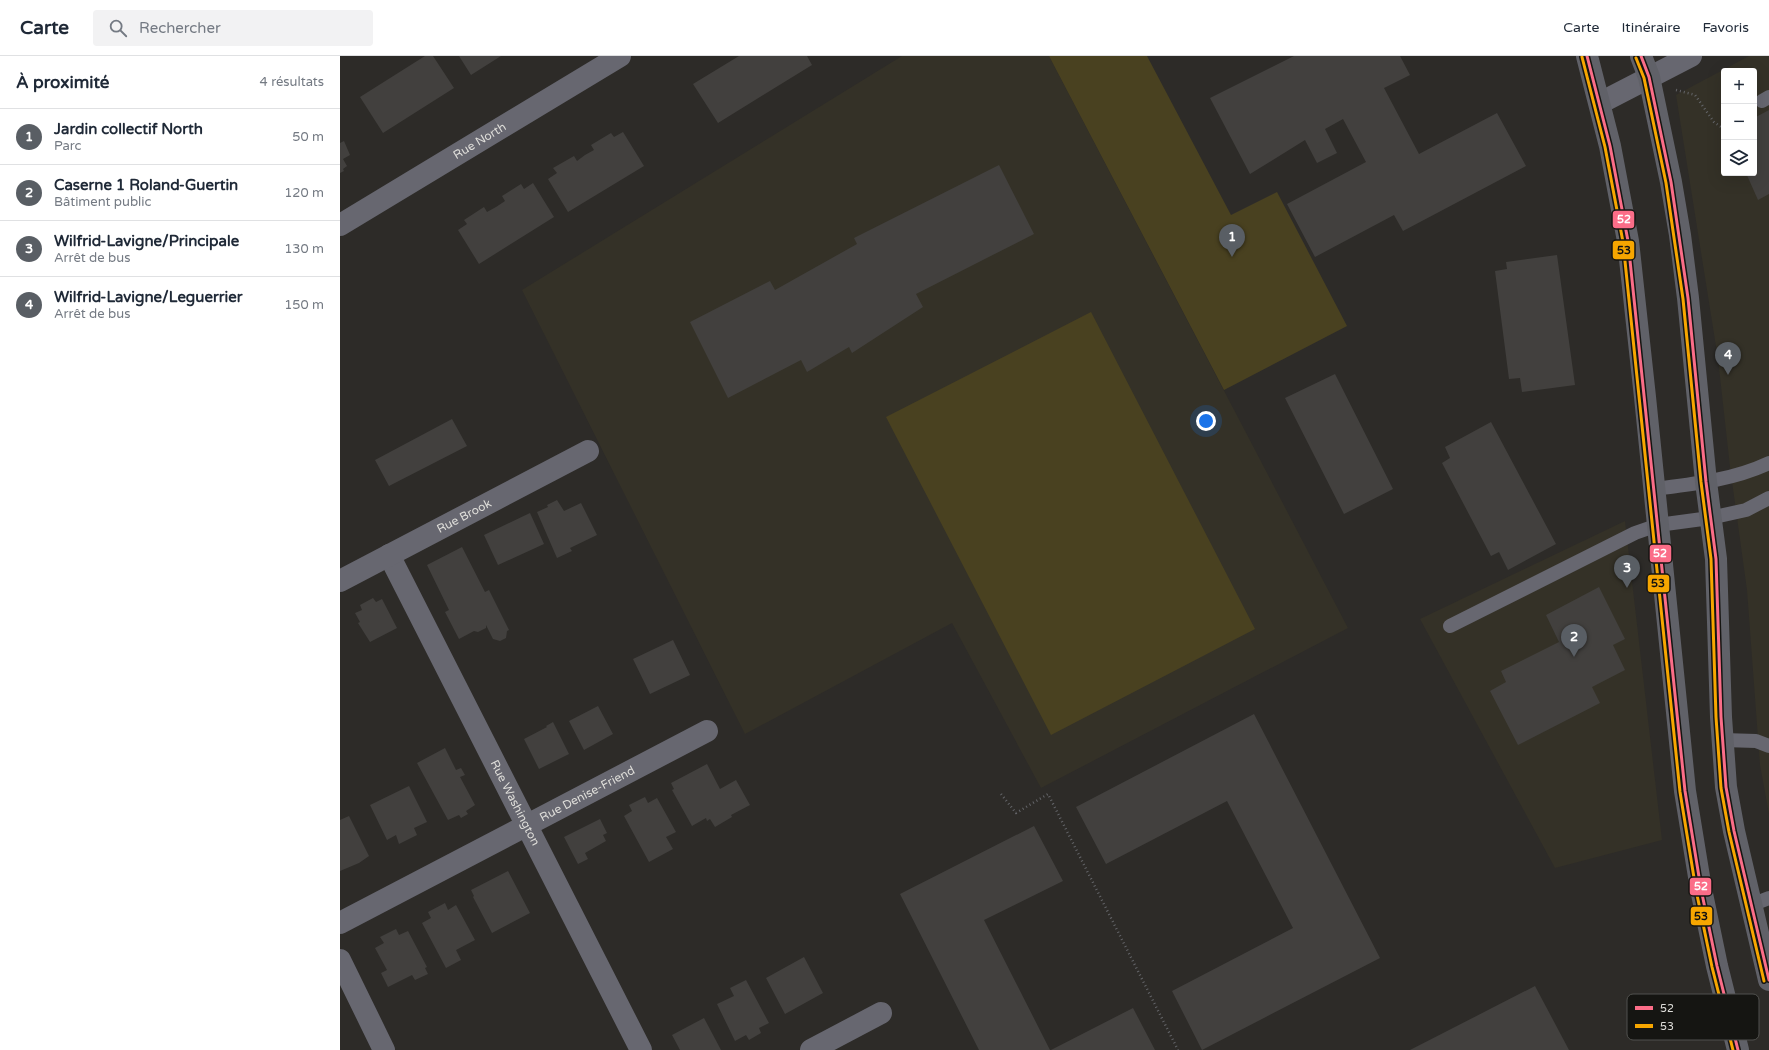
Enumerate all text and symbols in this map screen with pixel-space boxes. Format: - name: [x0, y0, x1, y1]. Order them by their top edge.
- search box: [93, 10, 373, 46]
- text: Carte: [20, 17, 69, 39]
- icon: search: [107, 17, 129, 39]
- text: Rechercher: [139, 19, 221, 37]
- text: Carte: [1563, 19, 1599, 36]
- text: Itinéraire: [1621, 19, 1680, 36]
- text: Favoris: [1702, 19, 1749, 36]
- map controls: [1721, 68, 1757, 176]
- button: +: [1721, 68, 1757, 104]
- text: À proximité: [16, 72, 109, 93]
- text: 4 résultats: [260, 74, 324, 90]
- button: −: [1721, 104, 1757, 140]
- text: Jardin collectif North: [54, 120, 203, 138]
- street label: Rue North: [451, 120, 508, 162]
- text: 1: [25, 129, 33, 145]
- text: 50 m: [292, 129, 324, 145]
- text: Parc: [54, 138, 81, 154]
- button: layers: [1721, 140, 1757, 176]
- text: Caserne 1 Roland-Guertin: [54, 176, 238, 194]
- text: 2: [25, 185, 33, 201]
- text: 120 m: [284, 185, 324, 201]
- text: Bâtiment public: [54, 194, 152, 210]
- line badge: 52: [1612, 210, 1635, 229]
- text: 52: [1617, 213, 1631, 226]
- pin: 1: [1219, 224, 1245, 257]
- text: Wilfrid-Lavigne/Principale: [54, 232, 239, 250]
- line badge: 53: [1612, 240, 1635, 260]
- text: 3: [25, 241, 33, 257]
- text: 130 m: [284, 241, 324, 257]
- text: 53: [1617, 244, 1631, 257]
- text: Arrêt de bus: [54, 250, 130, 266]
- text: Wilfrid-Lavigne/Leguerrier: [54, 288, 242, 306]
- text: 4: [25, 297, 33, 313]
- text: 150 m: [284, 297, 324, 313]
- text: Arrêt de bus: [54, 306, 130, 322]
- pin: 4: [1715, 342, 1741, 375]
- your location: [1196, 411, 1216, 431]
- street label: Rue Brook: [434, 496, 494, 536]
- line badge: 52: [1649, 544, 1672, 563]
- text: 52: [1653, 547, 1667, 560]
- pin: 3: [1614, 555, 1640, 588]
- line badge: 53: [1647, 574, 1670, 593]
- text: 53: [1651, 577, 1665, 590]
- pin: 2: [1561, 624, 1587, 657]
- street label: Rue Washington: [487, 758, 543, 848]
- street label: Rue Denise-Friend: [537, 763, 637, 824]
- line badge: 52: [1689, 877, 1712, 896]
- text: 52: [1694, 880, 1708, 893]
- line badge: 53: [1690, 906, 1713, 926]
- text: 53: [1694, 910, 1708, 923]
- legend: [1627, 994, 1759, 1040]
- text: 52: [1660, 1002, 1674, 1015]
- text: 53: [1660, 1020, 1674, 1033]

